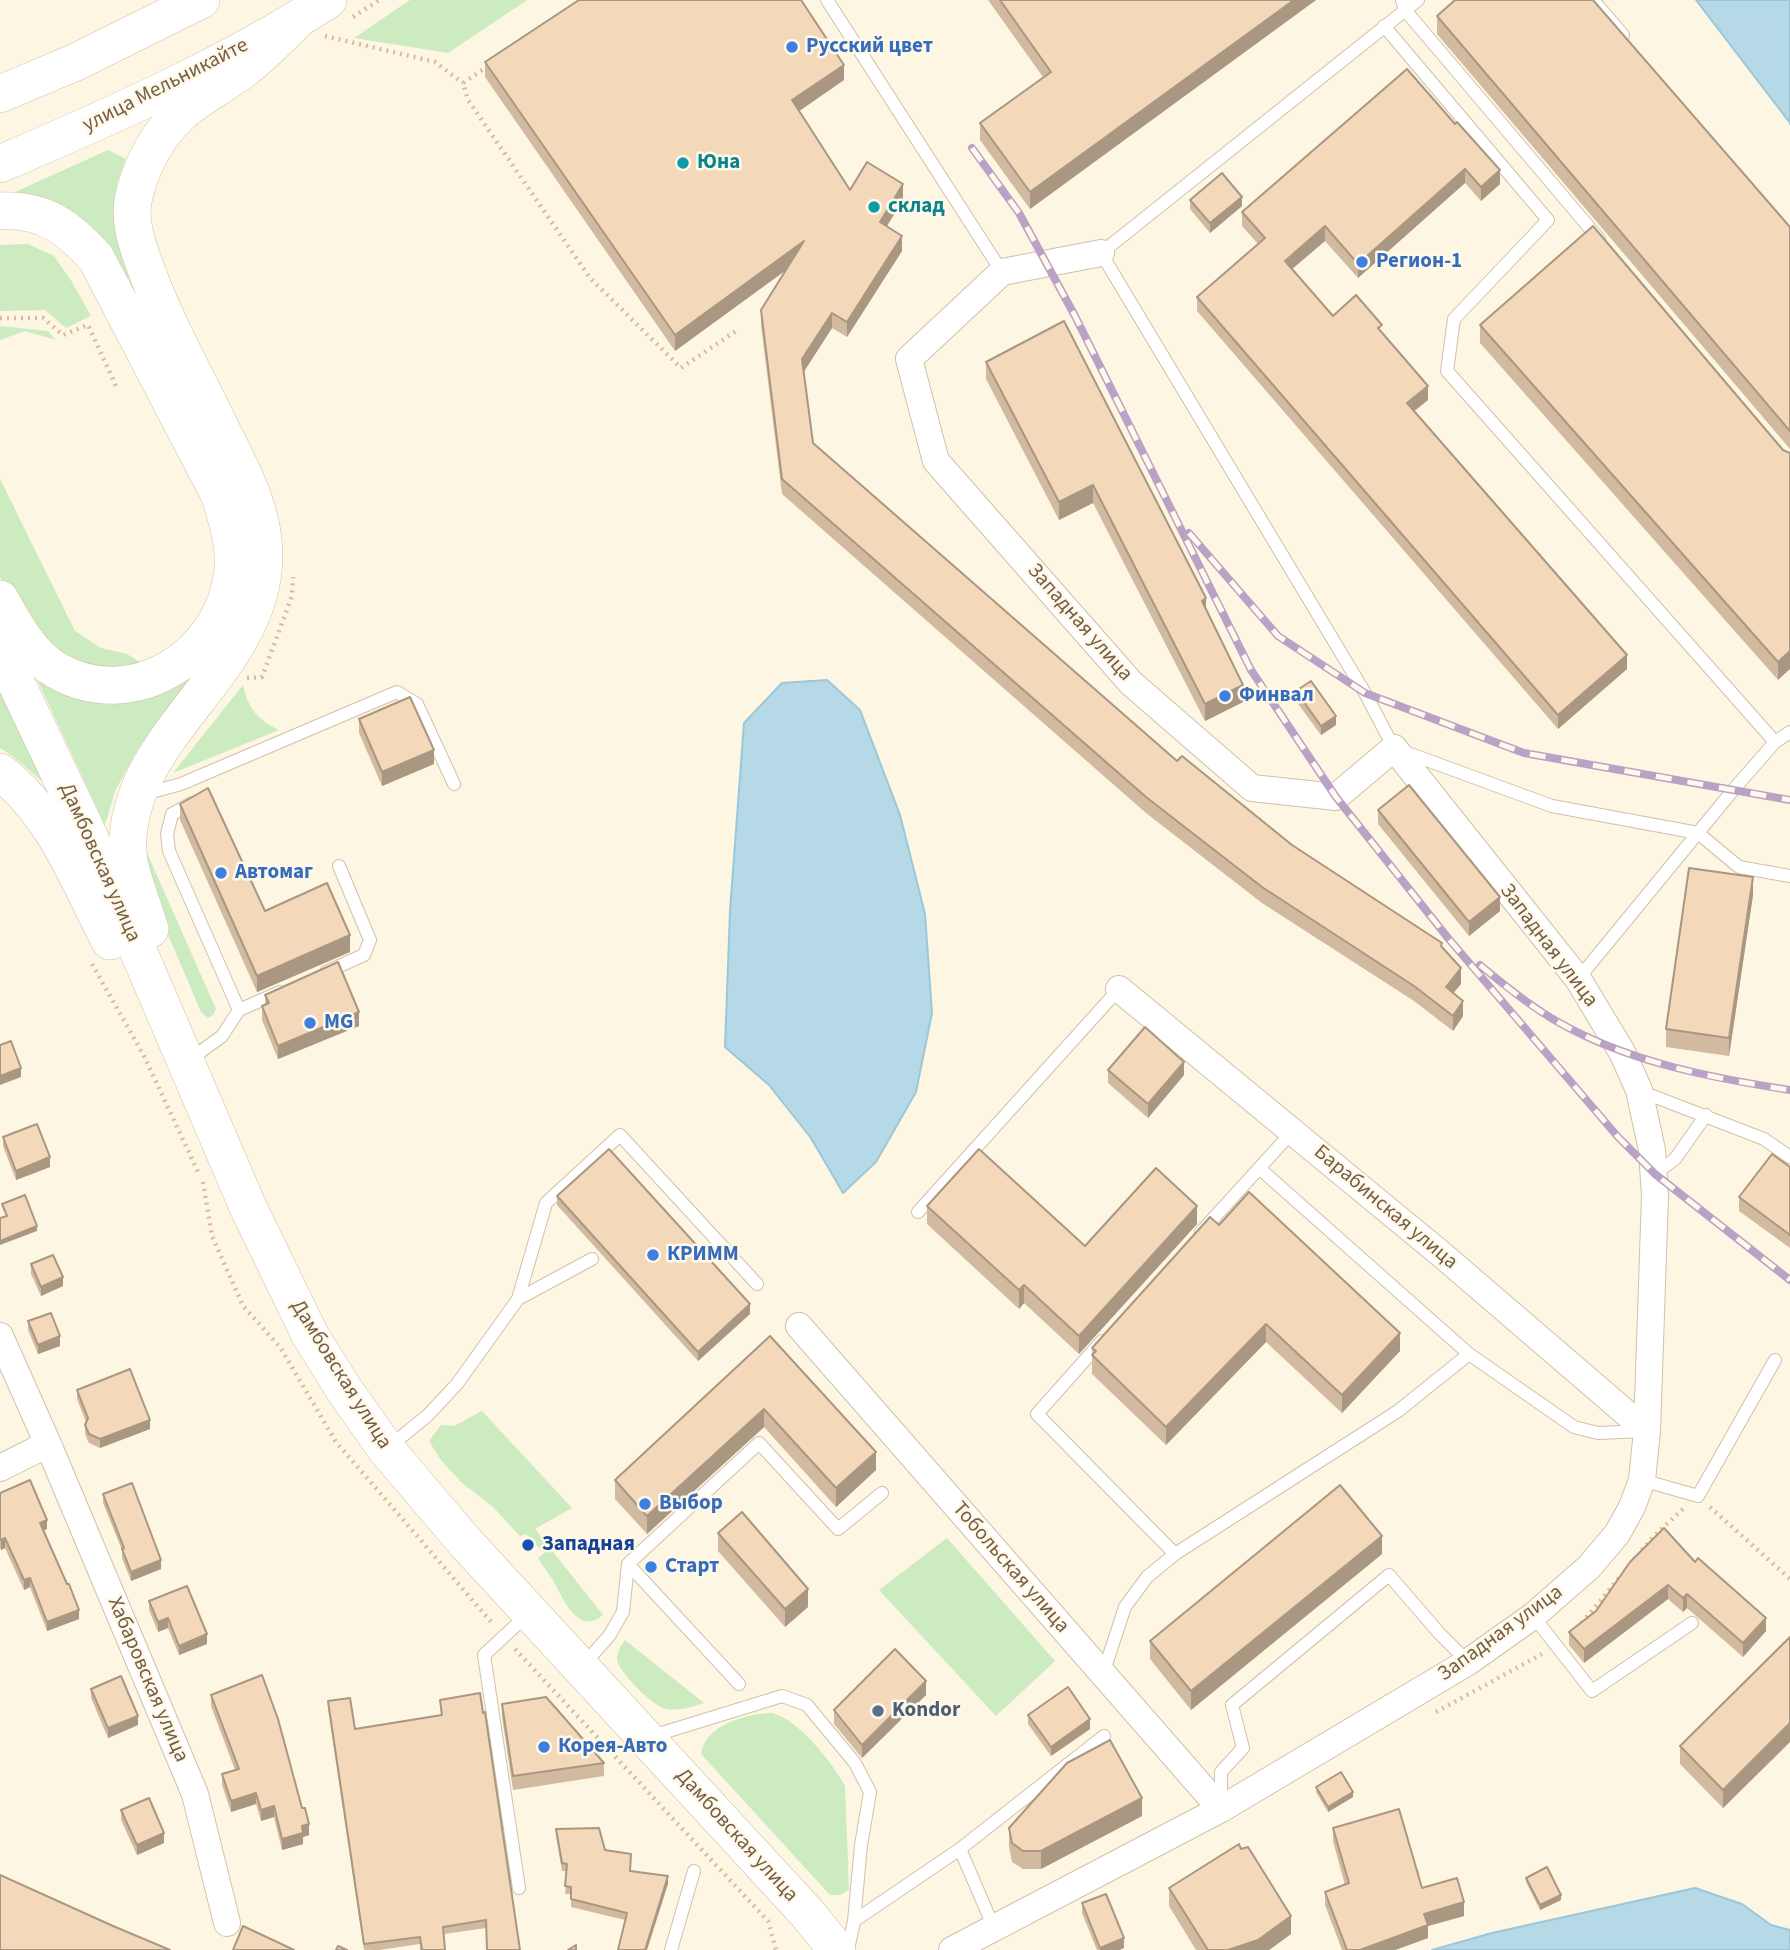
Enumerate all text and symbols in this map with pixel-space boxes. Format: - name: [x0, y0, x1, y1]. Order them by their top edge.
- street label: улица Мельникайте: [79, 33, 253, 139]
- place label: Русский цвет: [806, 34, 933, 60]
- marker: Русский цвет: [784, 39, 800, 55]
- place label: Юна: [697, 150, 740, 176]
- marker: Юна: [675, 155, 691, 171]
- place label: склад: [888, 194, 945, 220]
- marker: склад: [866, 199, 882, 215]
- place label: Регион-1: [1376, 249, 1462, 275]
- marker: Регион-1: [1354, 254, 1370, 270]
- street label: Западная улица: [1021, 559, 1137, 687]
- place label: Финвал: [1239, 683, 1314, 709]
- marker: Финвал: [1217, 688, 1233, 704]
- street label: Дамбовская улица: [53, 780, 145, 946]
- place label: Автомаг: [235, 860, 313, 886]
- marker: Автомаг: [213, 865, 229, 881]
- street label: Западная улица: [1493, 879, 1603, 1013]
- place label: MG: [324, 1010, 353, 1036]
- marker: MG: [302, 1015, 318, 1031]
- street label: Барабинская улица: [1308, 1140, 1462, 1276]
- place label: КРИММ: [667, 1242, 739, 1268]
- marker: КРИММ: [645, 1247, 661, 1263]
- street label: Дамбовская улица: [284, 1296, 396, 1454]
- place label: Выбор: [659, 1491, 723, 1517]
- marker: Выбор: [637, 1496, 653, 1512]
- street label: Тобольская улица: [946, 1497, 1074, 1639]
- place label: Западная: [542, 1532, 635, 1558]
- marker: Западная: [520, 1537, 536, 1553]
- place label: Старт: [665, 1554, 719, 1580]
- marker: Старт: [643, 1559, 659, 1575]
- street label: Западная улица: [1434, 1580, 1568, 1688]
- street label: Хабаровская улица: [101, 1594, 193, 1766]
- place label: Kondor: [892, 1698, 960, 1724]
- marker: Kondor: [870, 1703, 886, 1719]
- place label: Корея-Авто: [558, 1734, 667, 1760]
- marker: Корея-Авто: [536, 1739, 552, 1755]
- street label: Дамбовская улица: [669, 1764, 803, 1908]

